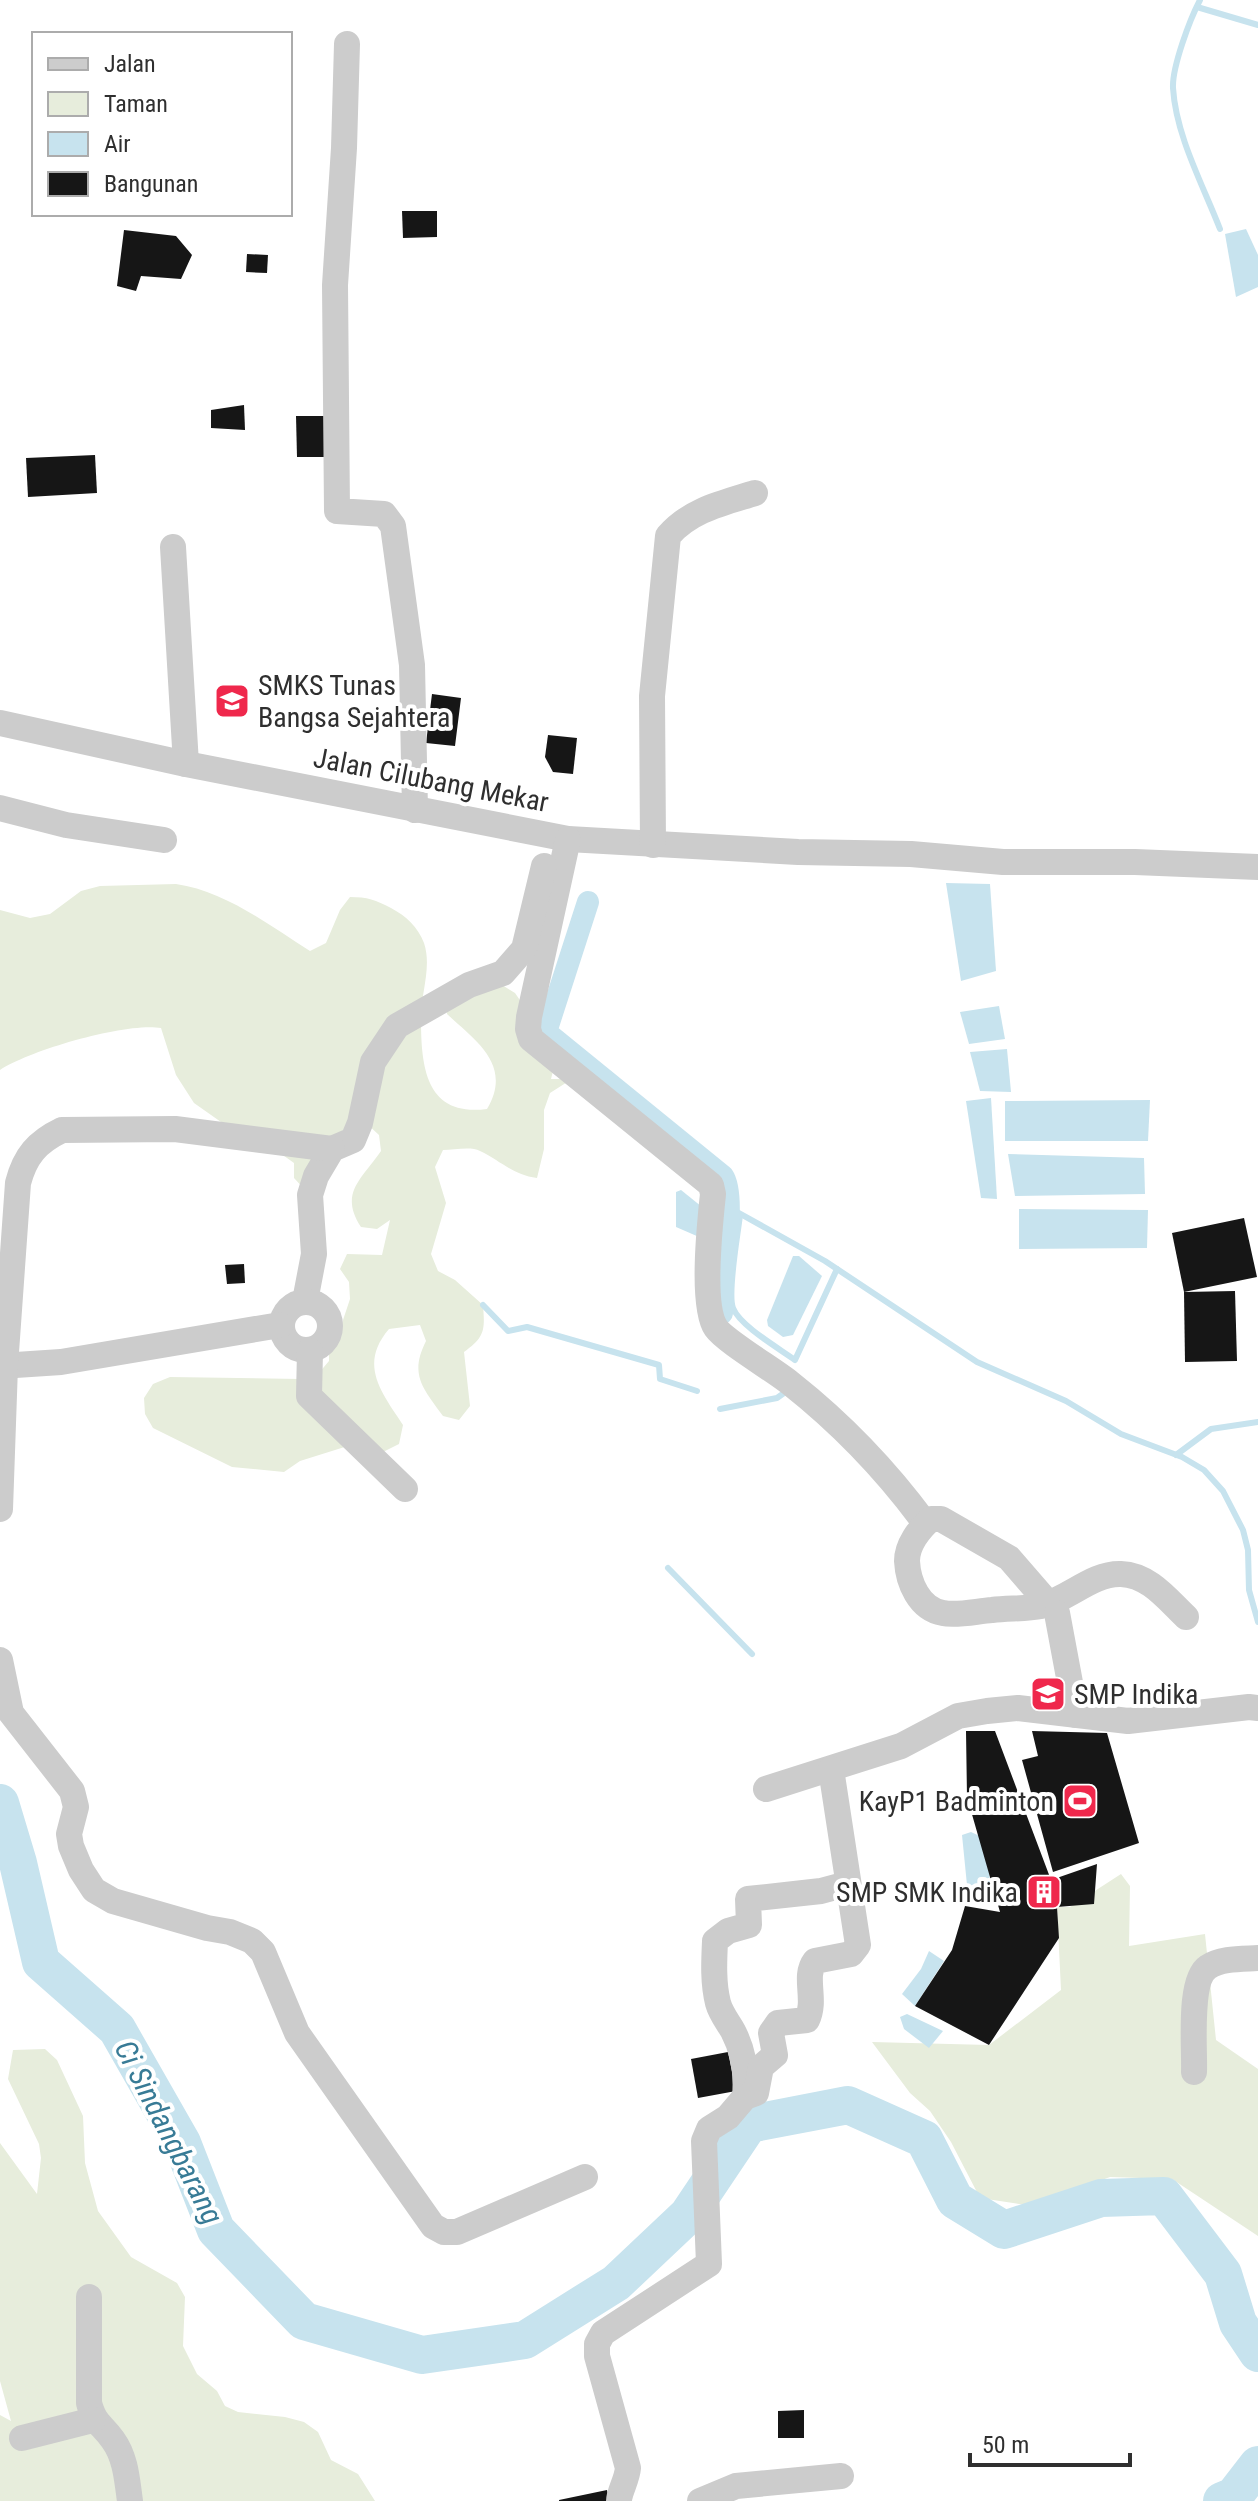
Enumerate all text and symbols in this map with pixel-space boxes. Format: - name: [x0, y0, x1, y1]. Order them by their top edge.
- legend: [32, 32, 292, 216]
- text: Jalan: [104, 50, 156, 78]
- text: Taman: [104, 90, 168, 118]
- text: Air: [104, 130, 131, 158]
- text: Bangunan: [104, 170, 198, 198]
- place label: SMKS Tunas Bangsa Sejahtera: [258, 669, 450, 734]
- school or university icon: SMKS Tunas Bangsa Sejahtera: [213, 682, 251, 720]
- street label: Jalan Cilubang Mekar: [311, 741, 551, 819]
- school or university icon: SMP Indika: [1029, 1675, 1067, 1713]
- place label: SMP Indika: [1074, 1678, 1199, 1711]
- sports icon: KayP1 Badminton: [1061, 1782, 1099, 1820]
- place label: KayP1 Badminton: [859, 1785, 1054, 1818]
- building icon: SMP SMK Indika: [1025, 1873, 1063, 1911]
- place label: SMP SMK Indika: [836, 1876, 1018, 1909]
- water label: Ci Sindangbarang: [108, 2034, 230, 2230]
- scale bar: [970, 2417, 1130, 2467]
- text: 50 m: [982, 2431, 1029, 2459]

